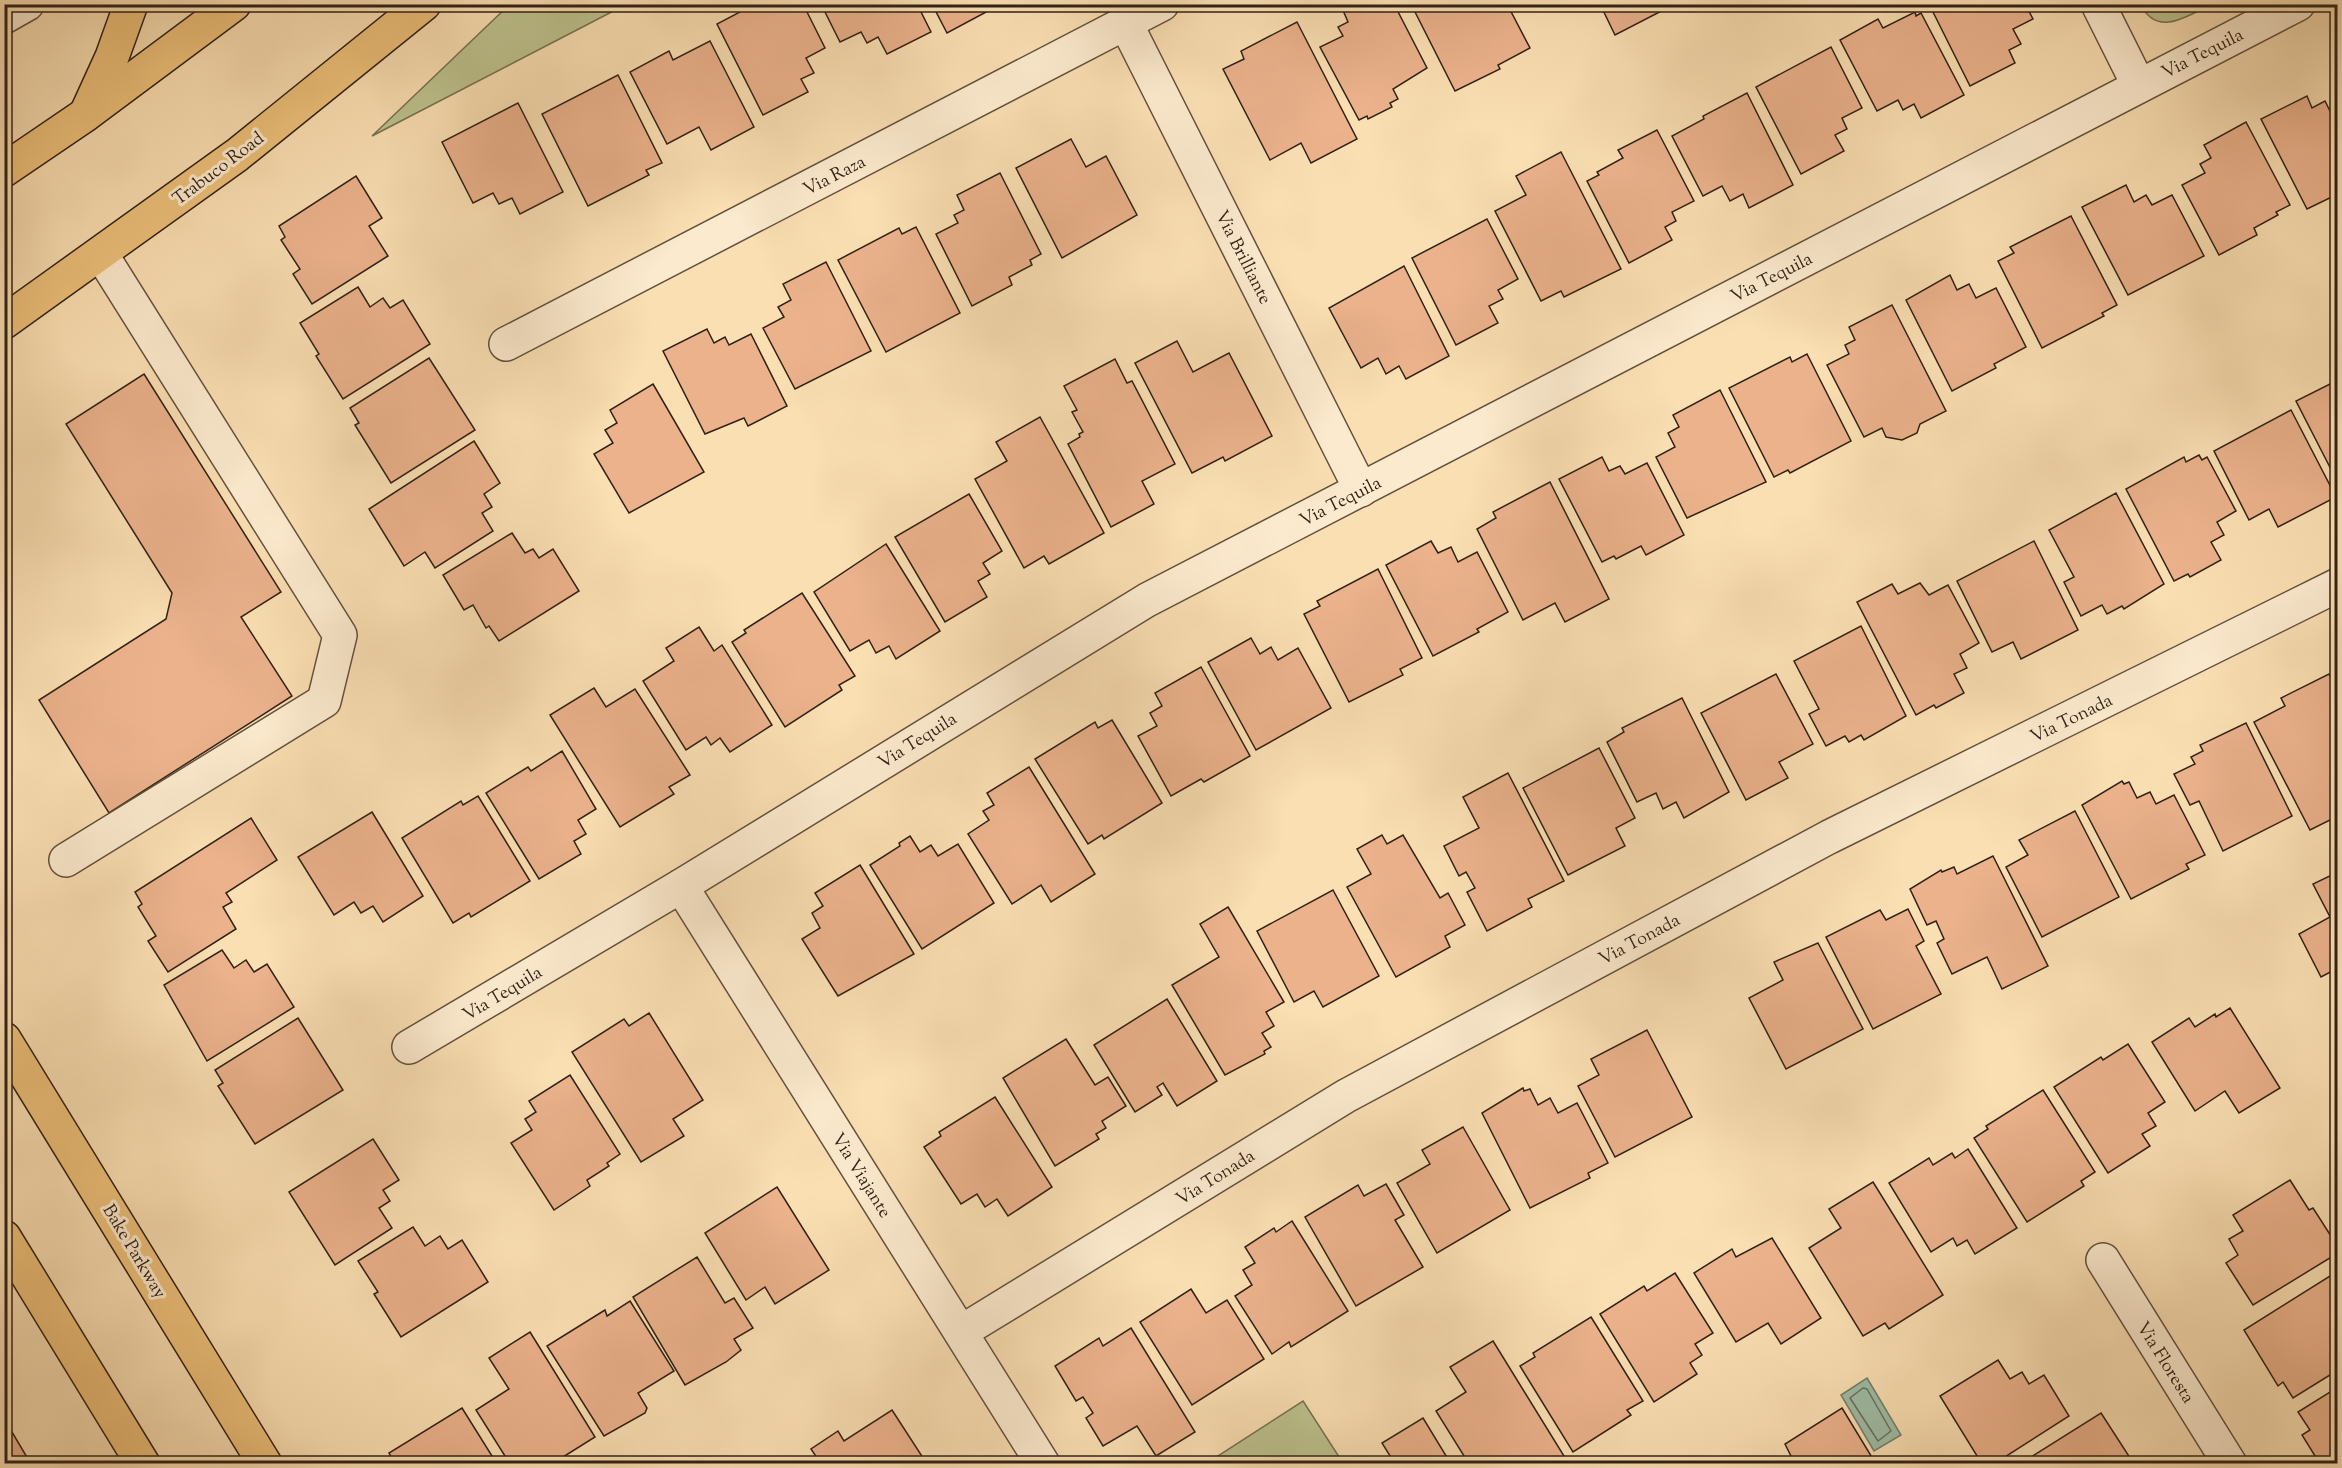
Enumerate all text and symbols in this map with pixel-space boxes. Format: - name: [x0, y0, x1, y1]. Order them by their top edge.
- street label: Via Tequila: [2157, 23, 2248, 87]
- street label: Trabuco Road: [168, 127, 270, 213]
- street label: Via Raza: [799, 150, 871, 204]
- street label: Via Brilliante: [1207, 206, 1277, 309]
- street label: Via Tequila: [1726, 247, 1817, 311]
- street label: Via Tequila: [1295, 471, 1386, 535]
- street label: Via Tonada: [2026, 689, 2117, 751]
- street label: Via Tequila: [873, 707, 963, 776]
- street label: Via Tonada: [1595, 908, 1685, 973]
- street label: Via Tequila: [458, 961, 548, 1029]
- street label: Via Viajante: [824, 1129, 897, 1224]
- street label: Via Tonada: [1172, 1144, 1261, 1213]
- street label: Bake Parkway: [95, 1200, 172, 1304]
- street label: Via Floresta: [2129, 1317, 2200, 1409]

